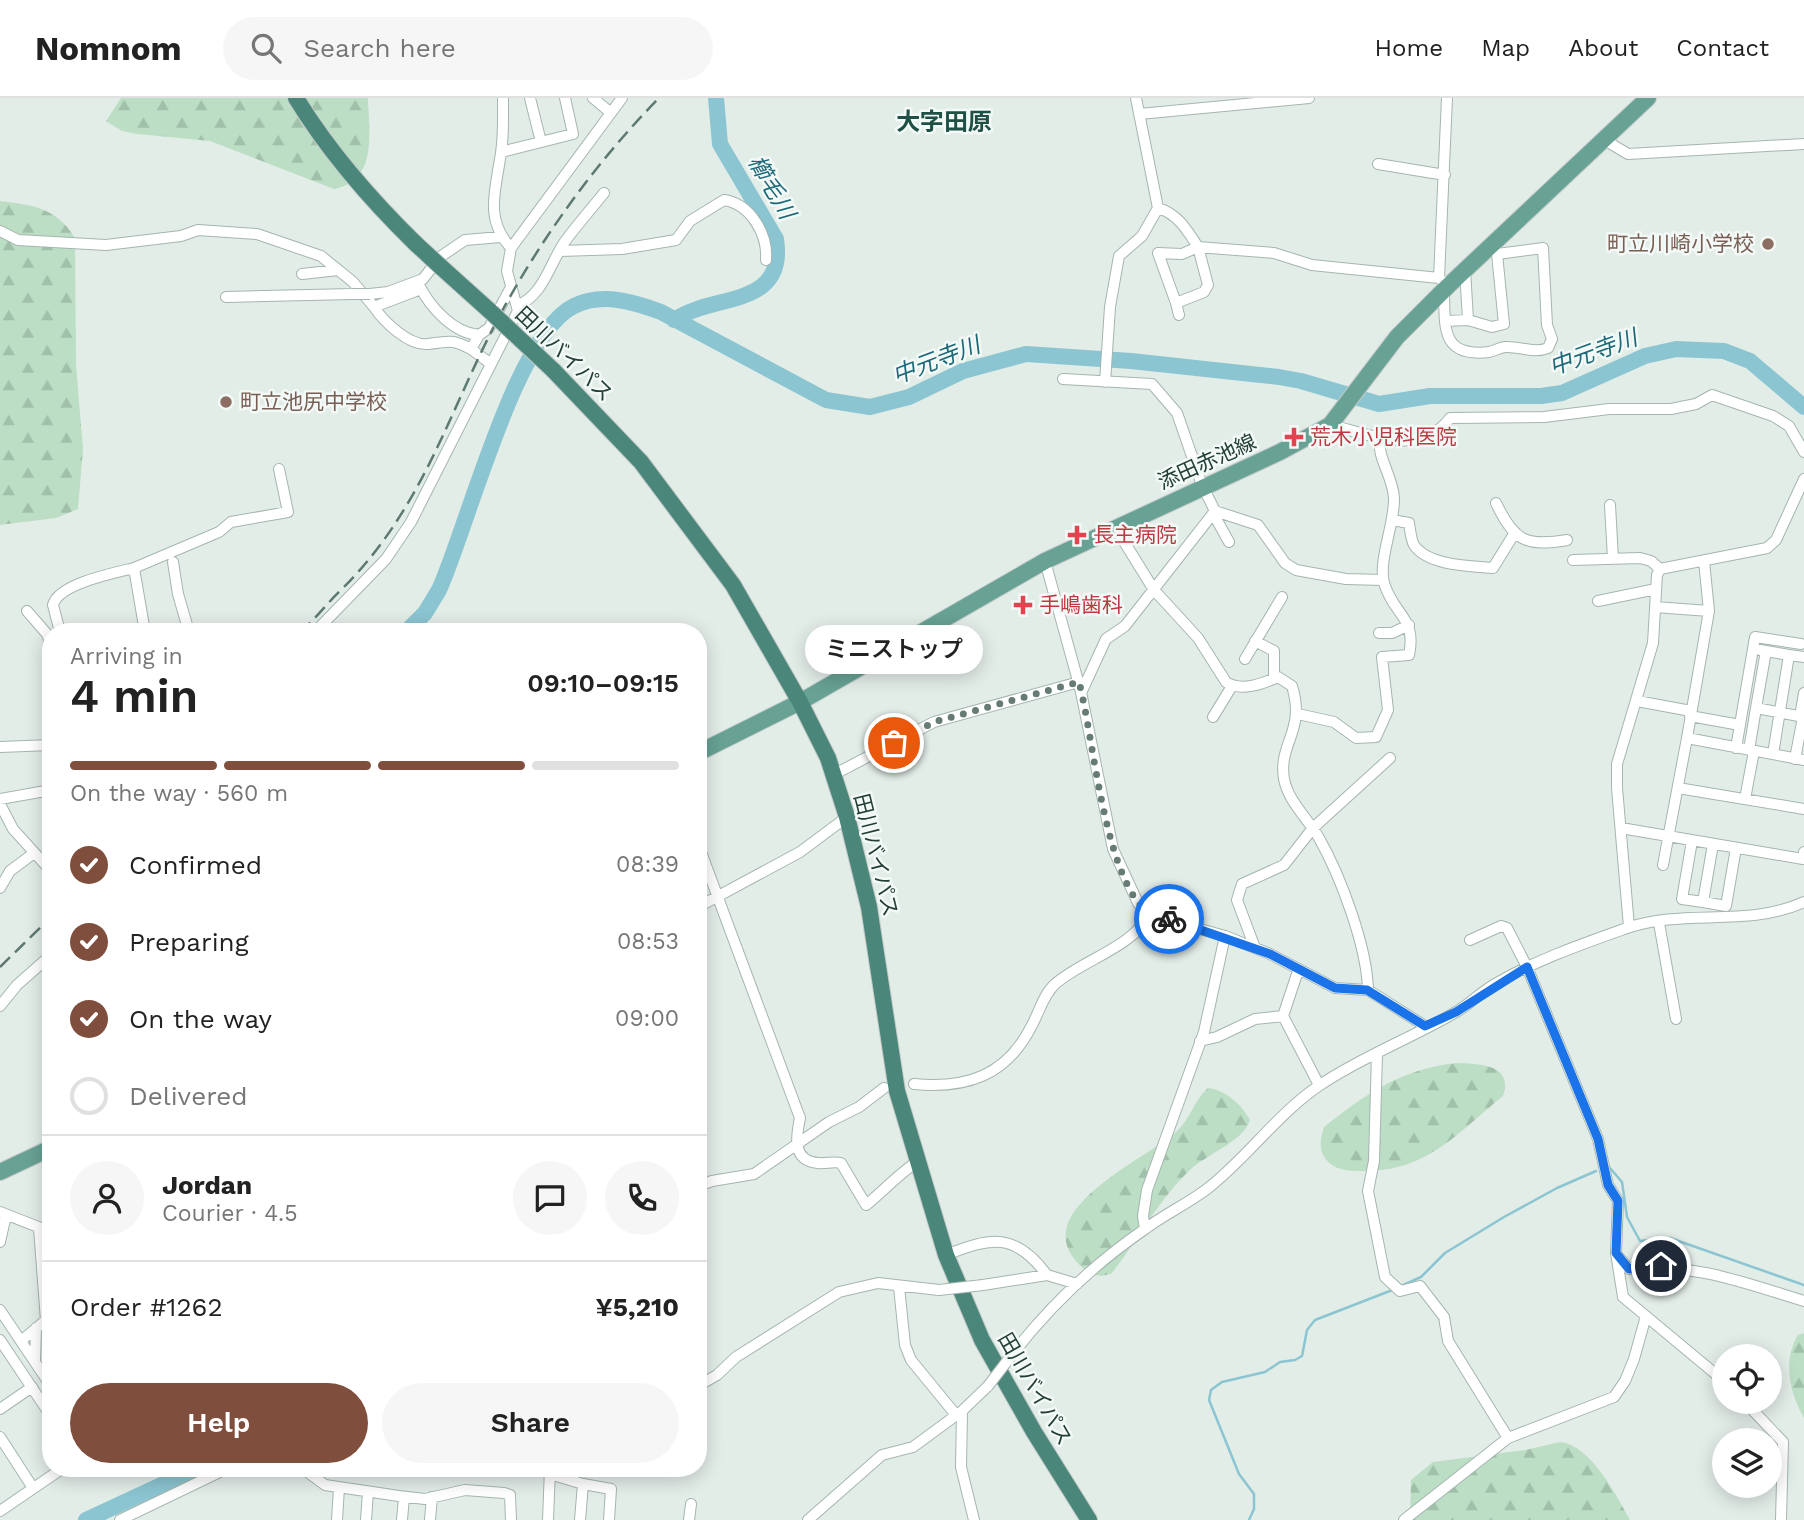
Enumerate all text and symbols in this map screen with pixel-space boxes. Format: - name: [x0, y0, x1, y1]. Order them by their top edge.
- search box: [223, 17, 713, 80]
- text: Nomnom: [35, 29, 181, 68]
- icon: search: [247, 29, 285, 67]
- text: Search here: [303, 33, 456, 63]
- text: Home: [1375, 34, 1443, 62]
- text: Map: [1481, 34, 1530, 62]
- text: About: [1568, 34, 1638, 62]
- text: Contact: [1676, 34, 1769, 62]
- district label: 大字田原: [896, 108, 992, 136]
- water label: 櫛毛川: [743, 151, 802, 226]
- place label: 町立川崎小学校: [1607, 231, 1754, 256]
- marker: 町立川崎小学校: [1760, 236, 1776, 252]
- street label: 田川バイパス: [510, 301, 618, 406]
- water label: 中元寺川: [1545, 323, 1644, 381]
- water label: 中元寺川: [888, 330, 987, 390]
- place label: 町立池尻中学校: [240, 389, 387, 414]
- marker: 町立池尻中学校: [218, 394, 234, 410]
- place label: 荒木小児科医院: [1310, 424, 1457, 449]
- marker: 荒木小児科医院: [1284, 427, 1304, 447]
- street label: 添田赤池線: [1154, 429, 1260, 494]
- place label: 長主病院: [1093, 522, 1177, 547]
- marker: 長主病院: [1067, 525, 1087, 545]
- place label: 手嶋歯科: [1039, 592, 1123, 617]
- marker: 手嶋歯科: [1013, 595, 1033, 615]
- callout: ミニストップ: [805, 624, 983, 673]
- text: ミニストップ: [825, 636, 963, 663]
- text: Arriving in: [70, 643, 183, 670]
- text: 09:10–09:15: [527, 668, 679, 698]
- text: 4 min: [70, 669, 198, 723]
- pin: [864, 713, 924, 773]
- icon: bag: [875, 724, 913, 762]
- text: On the way · 560 m: [70, 780, 288, 807]
- street label: 田川バイパス: [849, 791, 904, 919]
- icon: check: [70, 846, 108, 884]
- text: Confirmed: [129, 850, 262, 880]
- text: 08:39: [616, 851, 679, 878]
- courier: [1134, 884, 1204, 954]
- icon: bike: [1150, 900, 1188, 938]
- icon: check: [70, 923, 108, 961]
- text: Preparing: [129, 927, 249, 957]
- text: 08:53: [617, 928, 679, 955]
- icon: check: [70, 1000, 108, 1038]
- text: On the way: [129, 1004, 272, 1034]
- text: 09:00: [615, 1005, 679, 1032]
- text: Delivered: [129, 1081, 248, 1111]
- button: person: [70, 1161, 144, 1235]
- button: chat: [513, 1161, 587, 1235]
- button: phone: [605, 1161, 679, 1235]
- text: Jordan: [162, 1170, 252, 1200]
- text: Courier · 4.5: [162, 1200, 298, 1227]
- pin: [1631, 1236, 1691, 1296]
- icon: home: [1642, 1247, 1680, 1285]
- text: Order #1262: [70, 1292, 223, 1322]
- text: ¥5,210: [596, 1292, 679, 1322]
- street label: 田川バイパス: [993, 1328, 1078, 1449]
- map controls: [1712, 1344, 1782, 1498]
- button: locate: [1712, 1344, 1782, 1414]
- button: Help: [70, 1383, 368, 1463]
- button: Share: [382, 1383, 679, 1463]
- button: layers: [1712, 1428, 1782, 1498]

